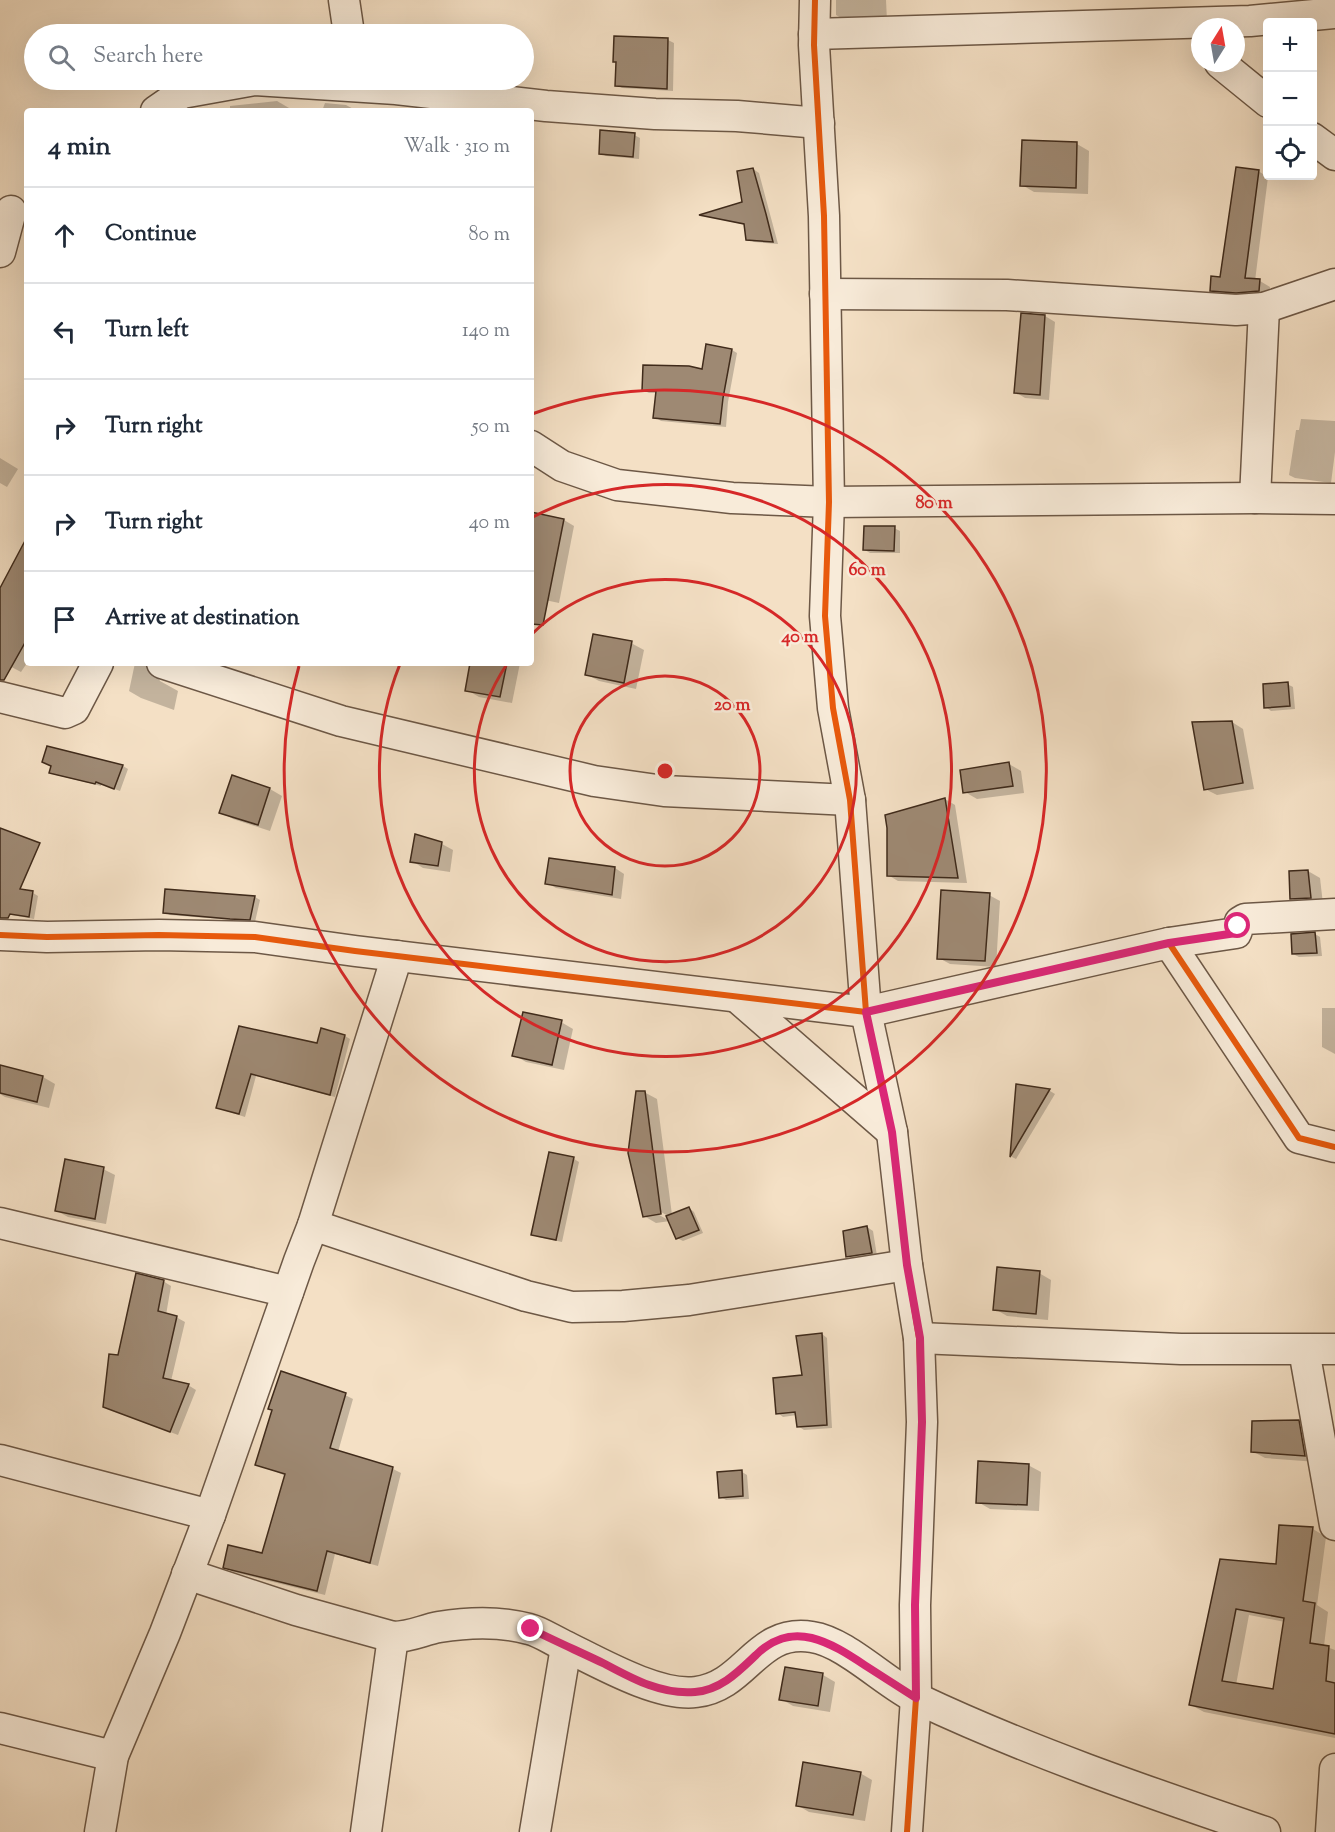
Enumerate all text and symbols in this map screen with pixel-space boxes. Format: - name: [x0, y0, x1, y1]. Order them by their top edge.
- north arrow: [1191, 18, 1245, 72]
- map controls: [1263, 18, 1317, 180]
- button: +: [1263, 18, 1317, 72]
- search box: [24, 24, 534, 90]
- icon: search: [45, 41, 78, 74]
- text: Search here: [93, 41, 203, 73]
- button: −: [1263, 72, 1317, 126]
- button: locate: [1263, 126, 1317, 180]
- text: 4 min: [48, 129, 111, 166]
- text: Walk · 310 m: [403, 133, 510, 162]
- icon: ahead: [48, 219, 81, 252]
- text: Continue: [105, 219, 196, 251]
- text: 80 m: [469, 221, 510, 250]
- icon: left: [48, 315, 81, 348]
- text: Turn left: [105, 315, 188, 347]
- text: 140 m: [462, 317, 510, 346]
- icon: right: [48, 411, 81, 444]
- text: Turn right: [105, 411, 202, 443]
- text: 50 m: [472, 413, 510, 442]
- text: 80 m: [915, 491, 953, 517]
- icon: right: [48, 507, 81, 540]
- text: Turn right: [105, 507, 202, 539]
- text: 40 m: [469, 509, 510, 538]
- text: 60 m: [848, 558, 886, 584]
- icon: arrive: [48, 603, 81, 636]
- text: Arrive at destination: [105, 603, 300, 635]
- text: 40 m: [780, 625, 819, 651]
- text: 20 m: [714, 693, 750, 719]
- centre of rings: [655, 761, 675, 781]
- route start: [1224, 912, 1250, 938]
- route end: [517, 1615, 543, 1641]

